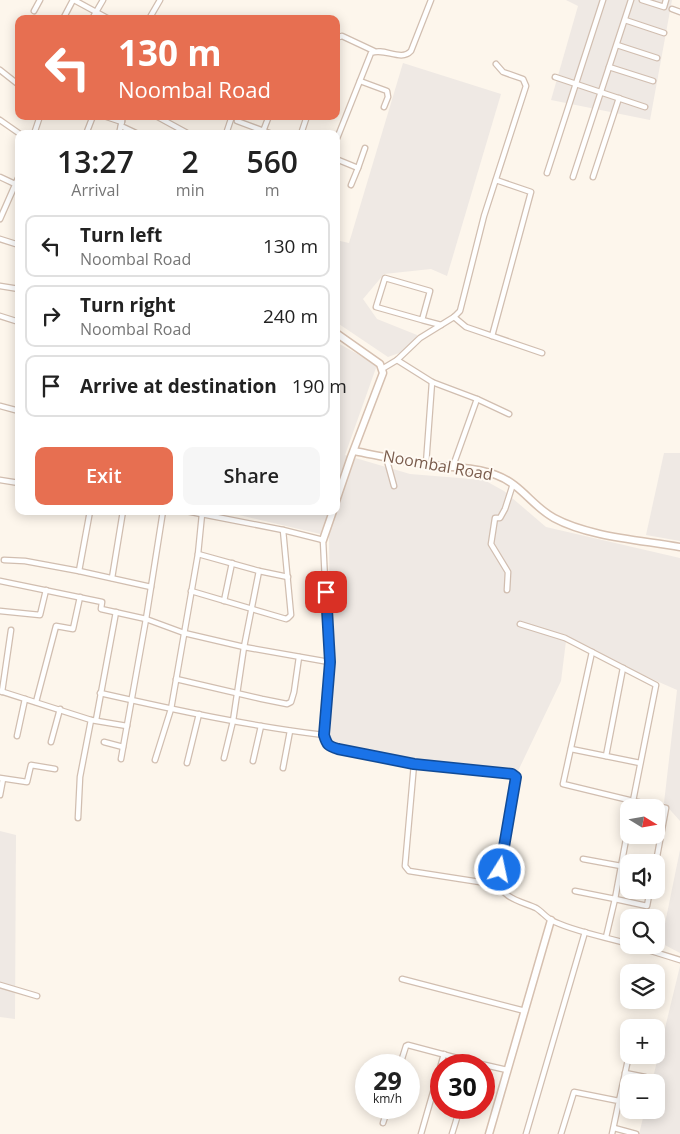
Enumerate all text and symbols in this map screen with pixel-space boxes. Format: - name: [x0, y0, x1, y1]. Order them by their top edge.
- text: 130 m: [118, 29, 222, 76]
- icon: left: [35, 35, 100, 100]
- text: Noombal Road: [118, 74, 271, 104]
- text: 13:27: [57, 141, 134, 182]
- text: 2: [182, 141, 199, 182]
- text: 560: [247, 141, 298, 182]
- text: Arrival: [71, 179, 120, 201]
- text: min: [176, 179, 205, 201]
- text: m: [265, 179, 280, 201]
- text: Turn left: [80, 222, 162, 248]
- icon: left: [37, 232, 65, 260]
- text: 130 m: [263, 233, 318, 259]
- text: Noombal Road: [80, 248, 191, 270]
- text: Turn right: [80, 292, 175, 318]
- icon: right: [37, 302, 65, 330]
- text: 240 m: [263, 303, 318, 329]
- text: Noombal Road: [80, 318, 191, 340]
- icon: arrive: [37, 372, 65, 400]
- text: Arrive at destination: [80, 373, 277, 399]
- text: 190 m: [292, 373, 347, 399]
- street label: Noombal Road: [381, 445, 495, 485]
- button: Exit: [35, 447, 173, 505]
- button: Share: [183, 447, 320, 505]
- pin: [305, 571, 347, 613]
- icon: arrive: [312, 578, 340, 606]
- north arrow: [620, 799, 665, 844]
- map controls: [620, 799, 665, 1119]
- position arrow: [473, 843, 525, 895]
- button: sound: [620, 854, 665, 899]
- button: search: [620, 909, 665, 954]
- button: layers: [620, 964, 665, 1009]
- button: +: [620, 1019, 665, 1064]
- speed limit sign: 30: [430, 1054, 495, 1119]
- text: 29: [373, 1063, 402, 1097]
- button: −: [620, 1074, 665, 1119]
- text: km/h: [373, 1090, 402, 1107]

